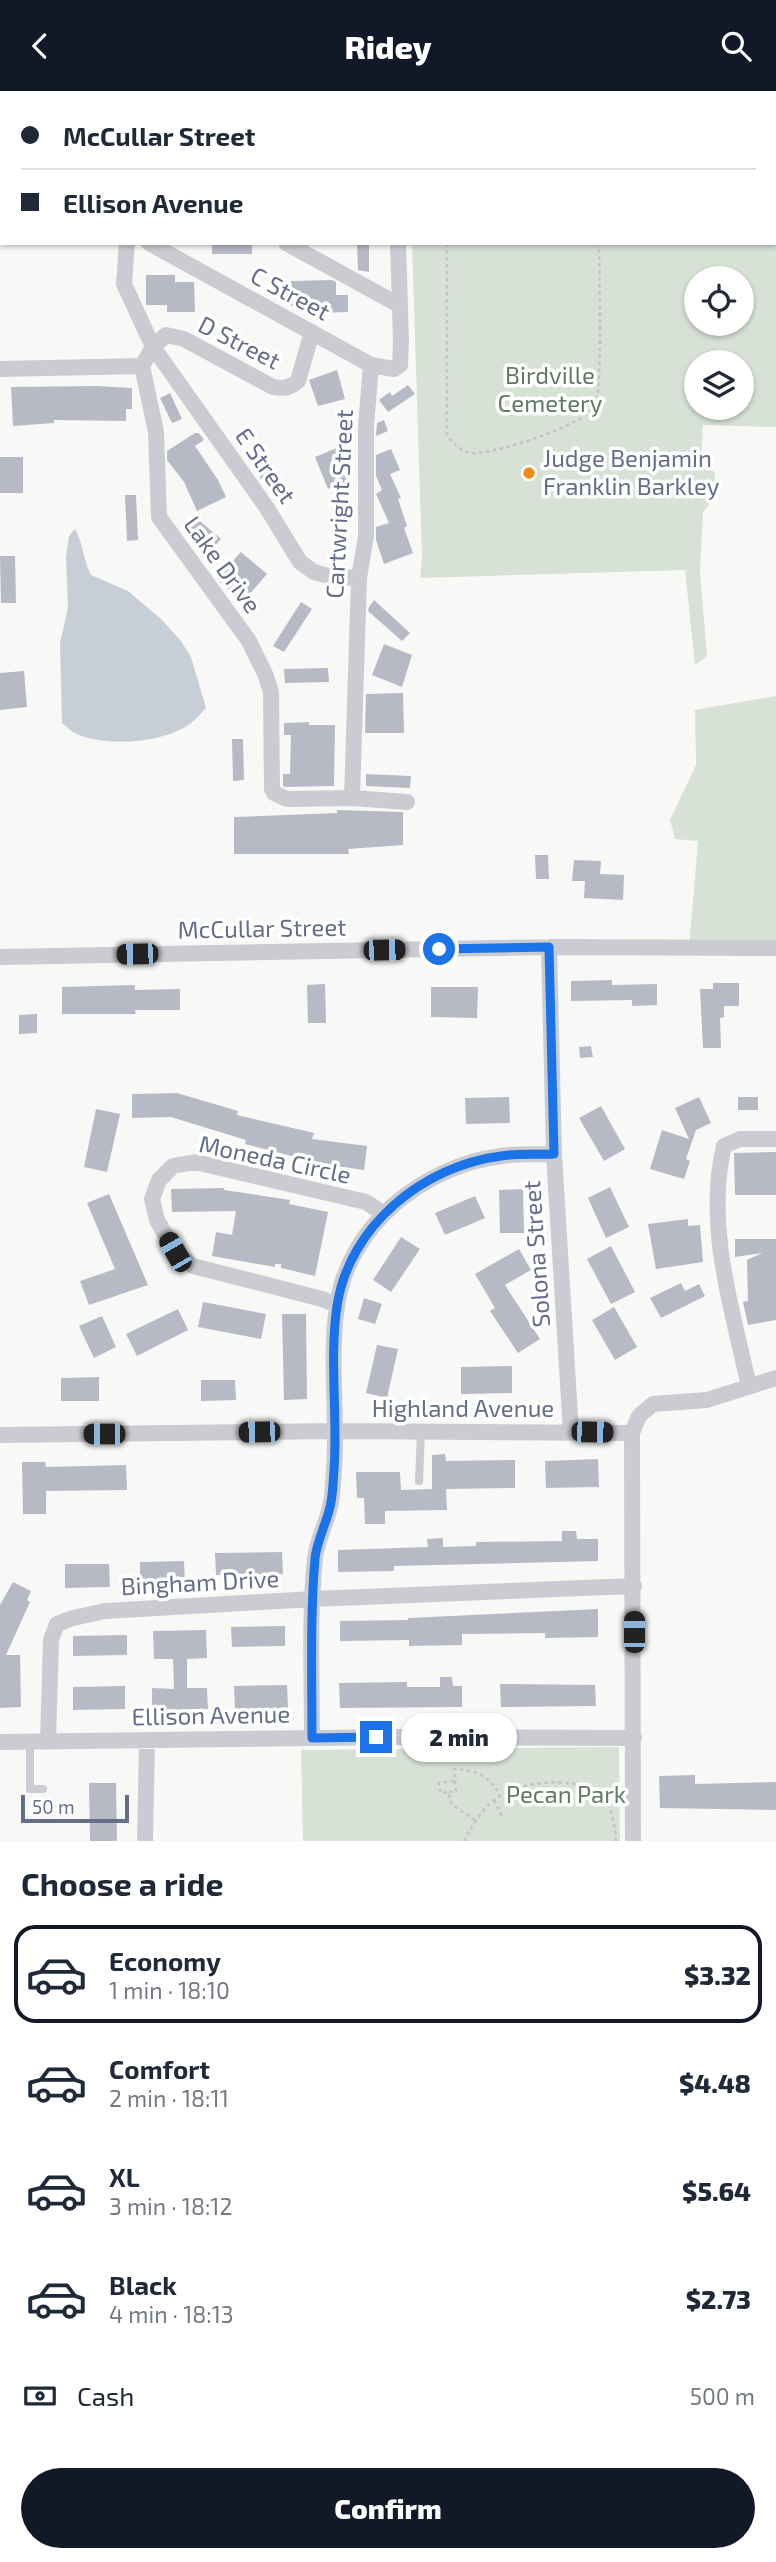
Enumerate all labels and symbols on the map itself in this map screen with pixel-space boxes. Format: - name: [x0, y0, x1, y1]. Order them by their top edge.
- street label: C Street: [246, 260, 335, 326]
- street label: D Street: [194, 309, 285, 375]
- park label: Birdville Cemetery: [498, 360, 603, 417]
- street label: Cartwright Street: [319, 409, 358, 599]
- street label: E Street: [230, 422, 303, 508]
- place label: Judge Benjamin Franklin Barkley: [543, 443, 720, 500]
- marker: Judge Benjamin Franklin Barkley: [521, 465, 537, 481]
- street label: Lake Drive: [178, 510, 268, 618]
- street label: McCullar Street: [177, 912, 347, 943]
- route start: [423, 933, 455, 965]
- car: [363, 939, 406, 961]
- car: [116, 943, 159, 965]
- street label: Moneda Circle: [197, 1128, 354, 1189]
- street label: Solona Street: [516, 1180, 555, 1328]
- car: [156, 1229, 195, 1275]
- street label: Highland Avenue: [372, 1393, 554, 1422]
- car: [238, 1421, 281, 1443]
- car: [571, 1421, 614, 1443]
- car: [84, 1424, 126, 1445]
- street label: Bingham Drive: [120, 1563, 280, 1600]
- car: [624, 1611, 645, 1653]
- street label: Ellison Avenue: [131, 1699, 291, 1730]
- callout: 2 min: [400, 1713, 516, 1761]
- route end: [360, 1721, 392, 1753]
- park label: Pecan Park: [506, 1779, 626, 1808]
- scale bar: [21, 1792, 130, 1824]

